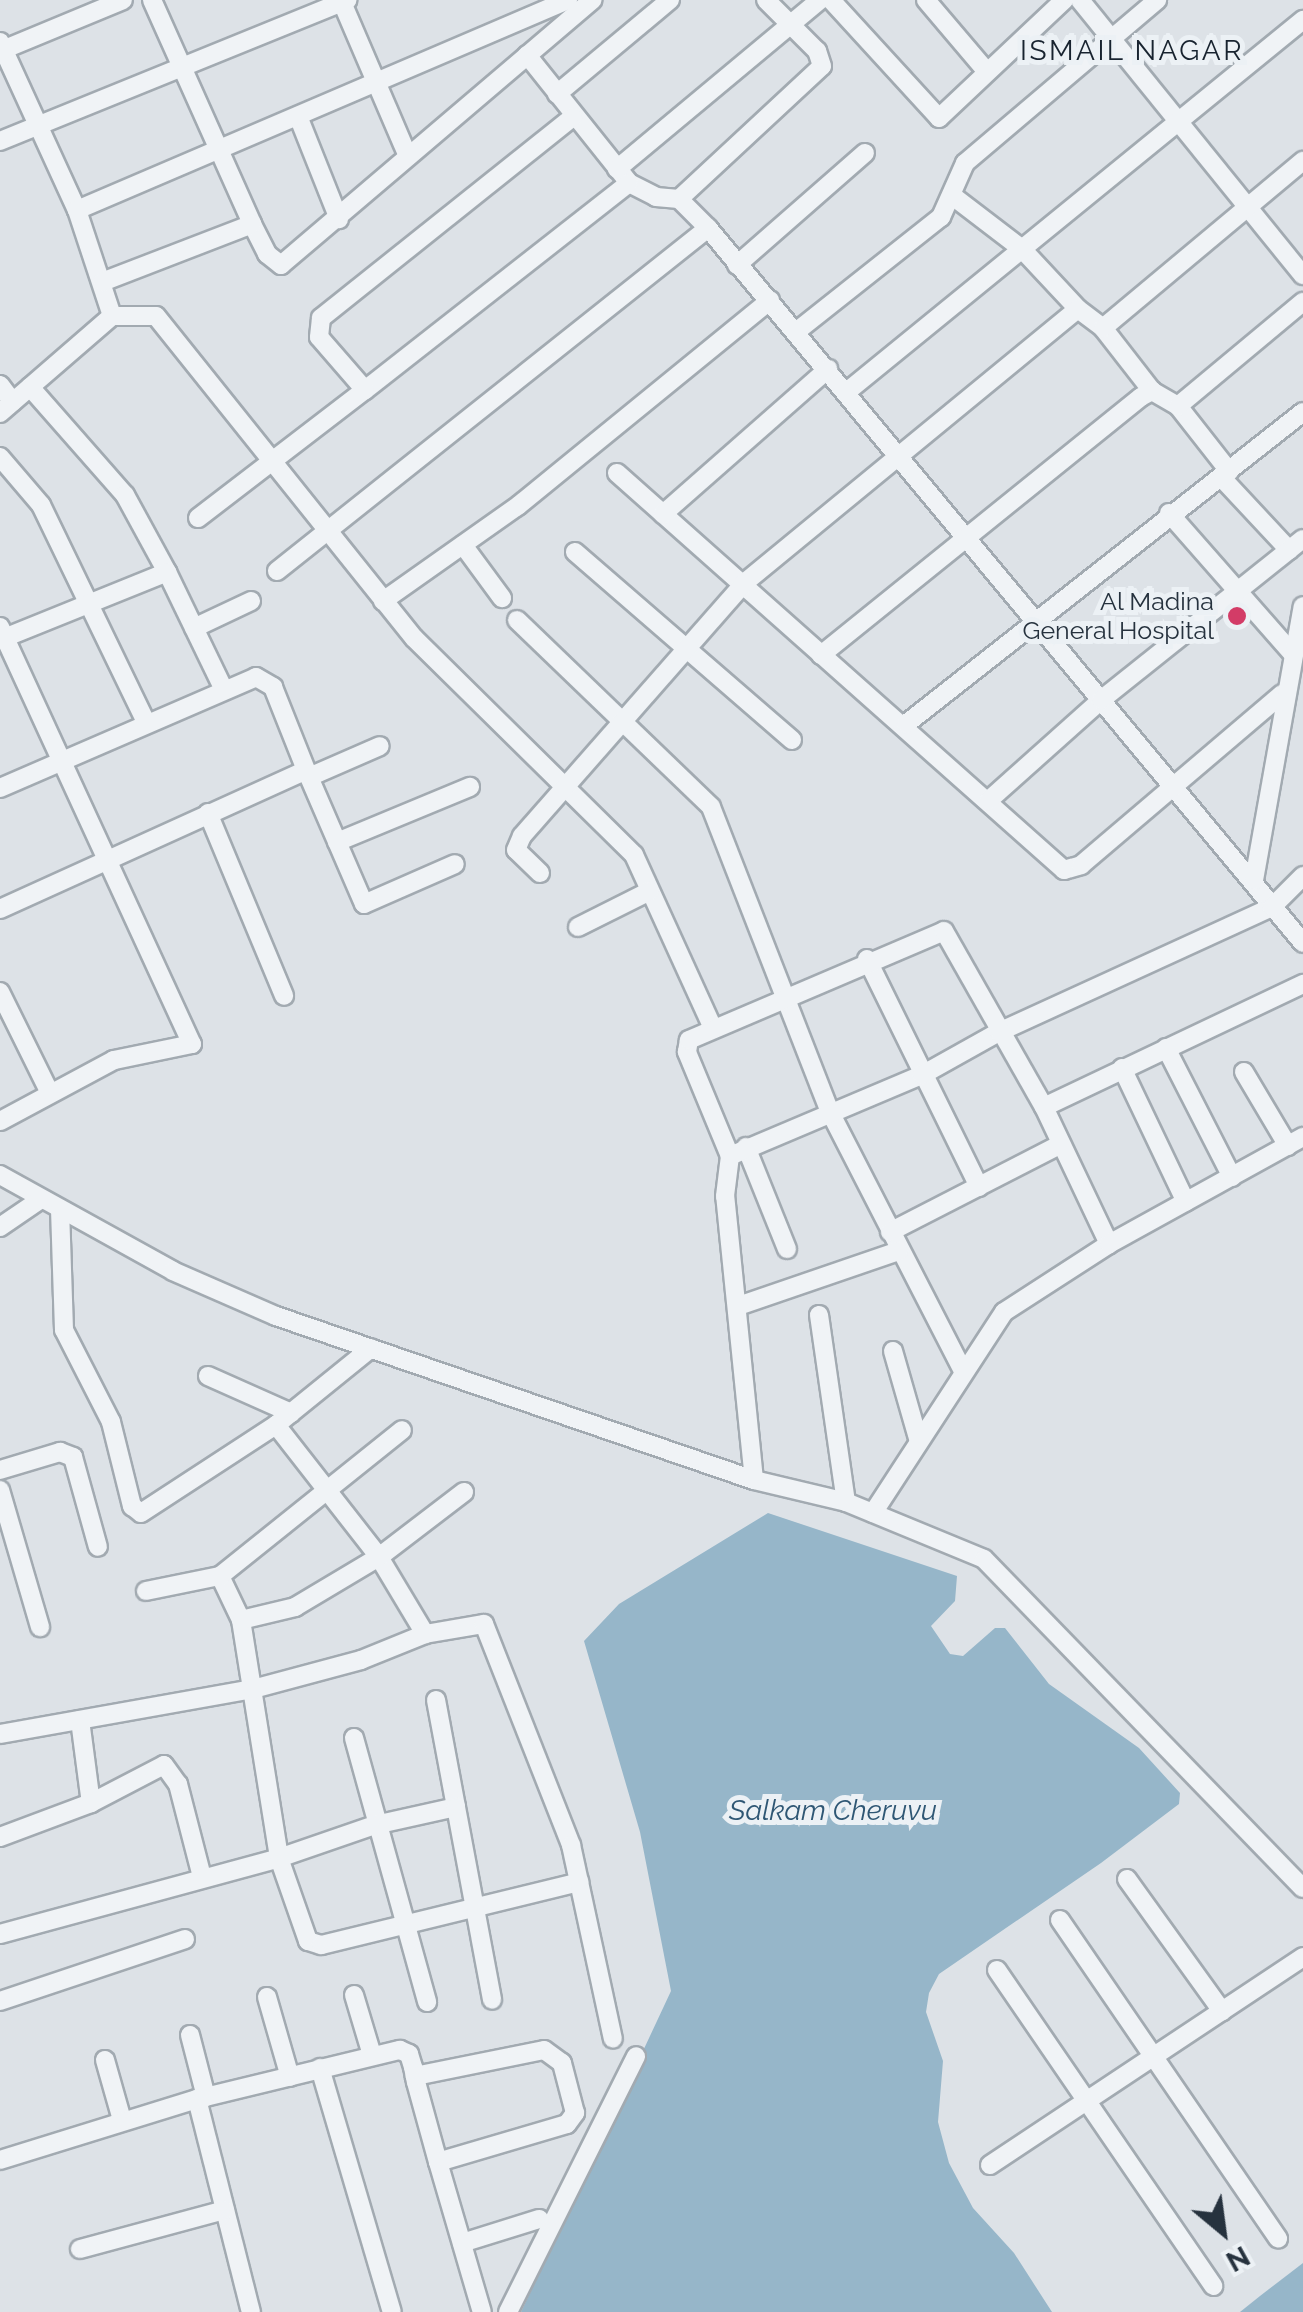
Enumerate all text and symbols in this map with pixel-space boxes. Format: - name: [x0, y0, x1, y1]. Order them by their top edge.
- district label: ISMAIL NAGAR: [1020, 34, 1244, 68]
- place label: Al Madina General Hospital: [1022, 587, 1214, 646]
- marker: Al Madina General Hospital: [1224, 603, 1250, 629]
- water label: Salkam Cheruvu: [729, 1794, 937, 1828]
- north arrow: [1173, 2182, 1273, 2282]
- text: N: [1220, 2239, 1255, 2278]

